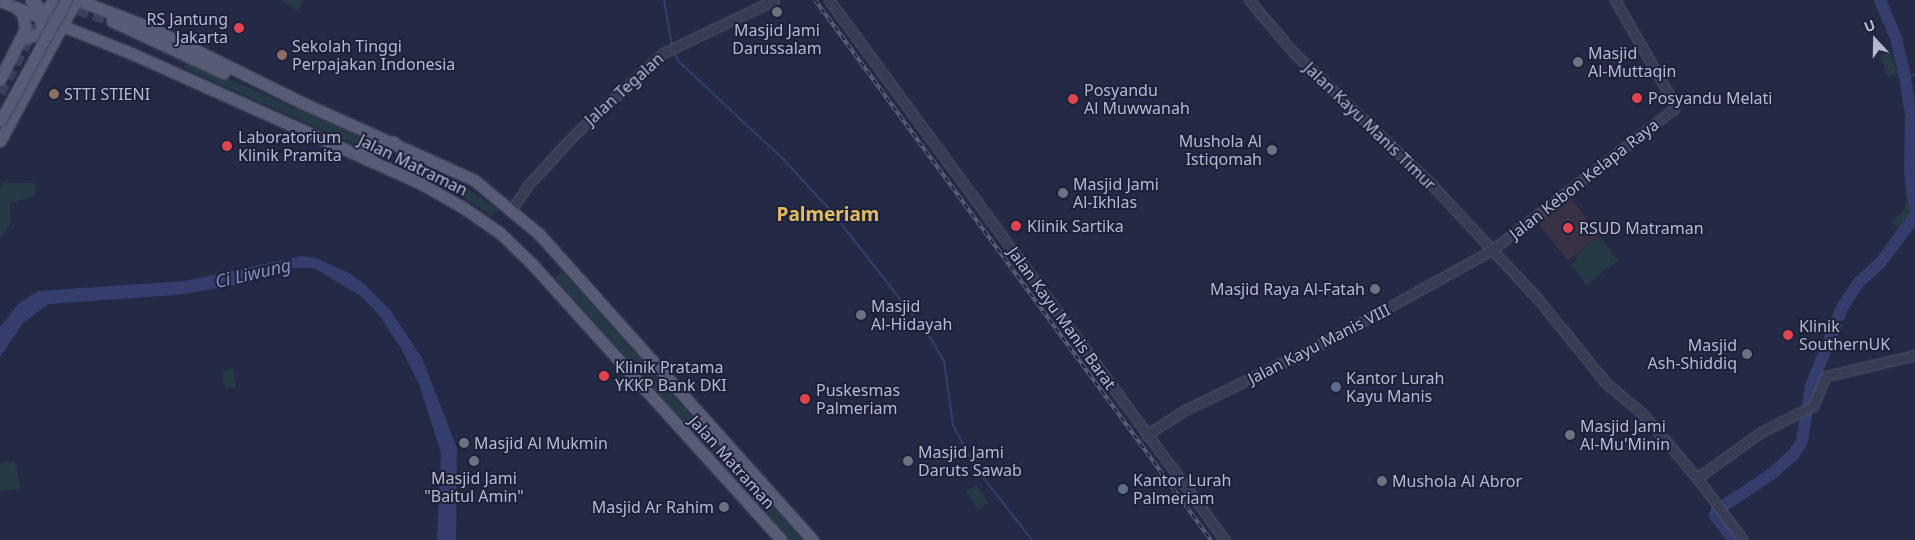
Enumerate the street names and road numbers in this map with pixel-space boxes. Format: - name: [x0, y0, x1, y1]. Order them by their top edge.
- street label: Jalan Tegalan: [581, 49, 667, 129]
- street label: Jalan Kayu Manis Timur: [1300, 58, 1440, 194]
- street label: Jalan Kebon Kelapa Raya: [1506, 115, 1662, 243]
- street label: Jalan Matraman: [355, 130, 471, 200]
- street label: Jalan Kayu Manis Barat: [1004, 243, 1120, 393]
- street label: Jalan Kayu Manis VIII: [1245, 300, 1393, 388]
- street label: Jalan Matraman: [685, 411, 779, 513]

